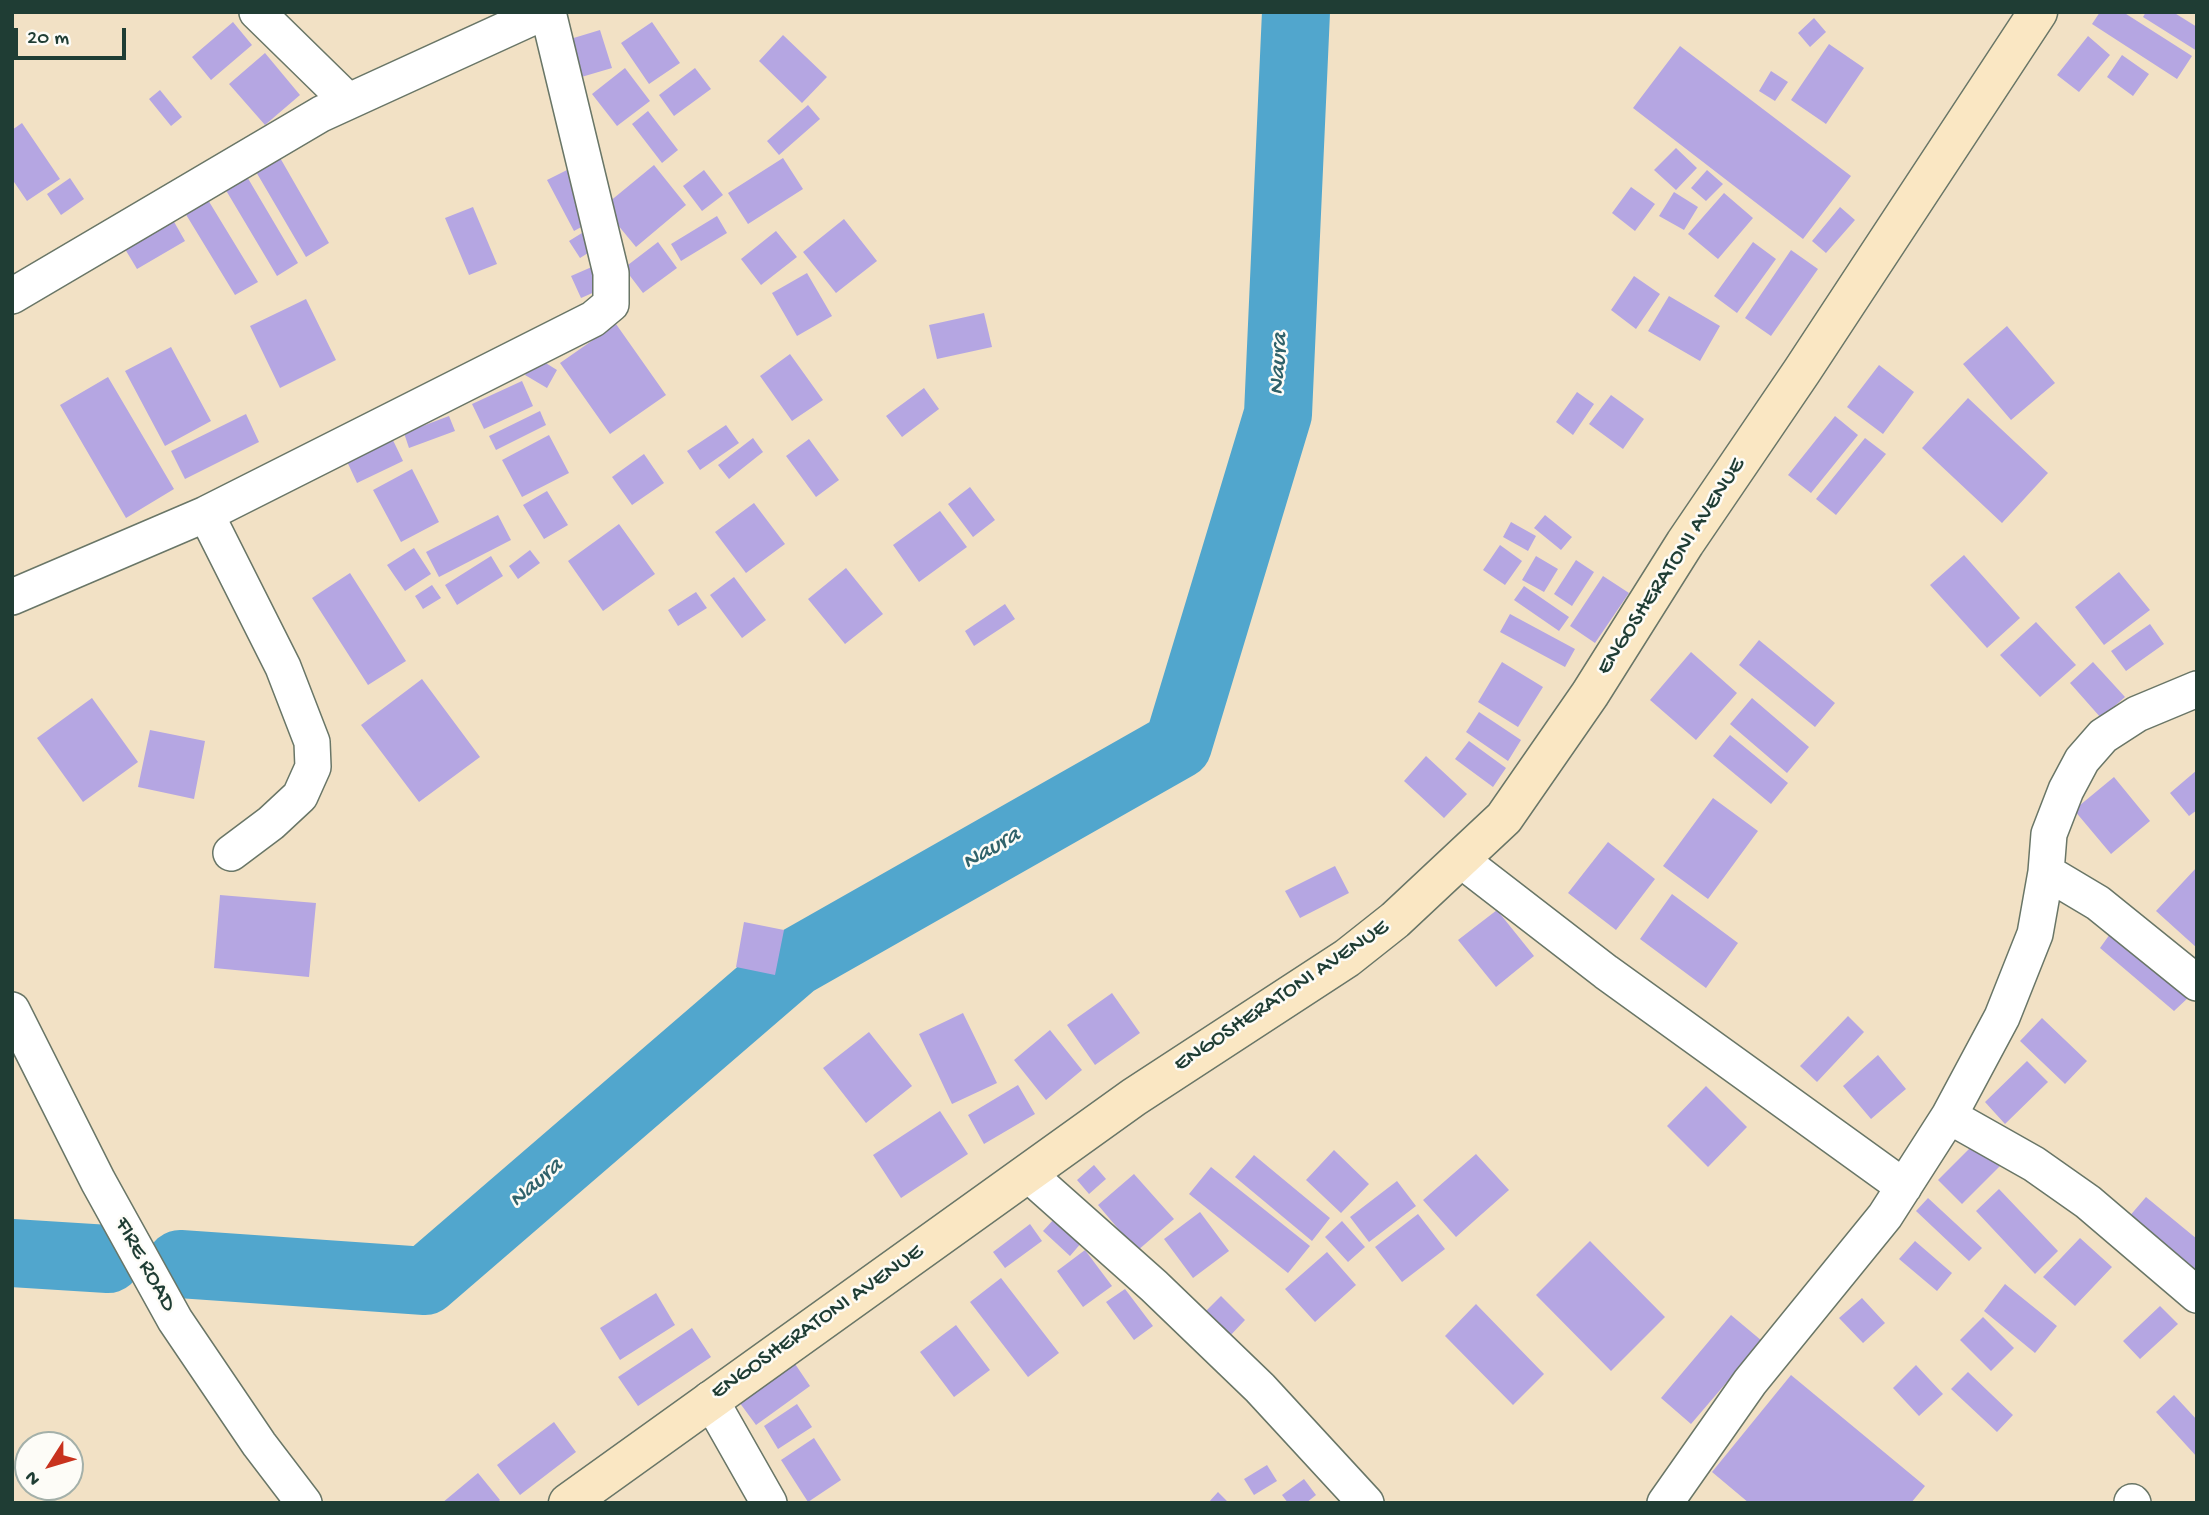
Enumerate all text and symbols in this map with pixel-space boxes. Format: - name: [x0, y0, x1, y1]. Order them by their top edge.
- scale bar: [18, 14, 130, 58]
- text: 20 m: [27, 27, 69, 52]
- water label: Naura: [1264, 332, 1296, 396]
- street label: ENGOSHERATONI AVENUE: [1591, 453, 1753, 681]
- water label: Naura: [958, 822, 1026, 878]
- street label: ENGOSHERATONI AVENUE: [1169, 915, 1395, 1079]
- water label: Naura: [504, 1153, 570, 1215]
- street label: FIRE ROAD: [107, 1213, 181, 1317]
- street label: ENGOSHERATONI AVENUE: [706, 1239, 930, 1407]
- north arrow: [14, 1431, 84, 1501]
- text: N: [21, 1466, 46, 1490]

